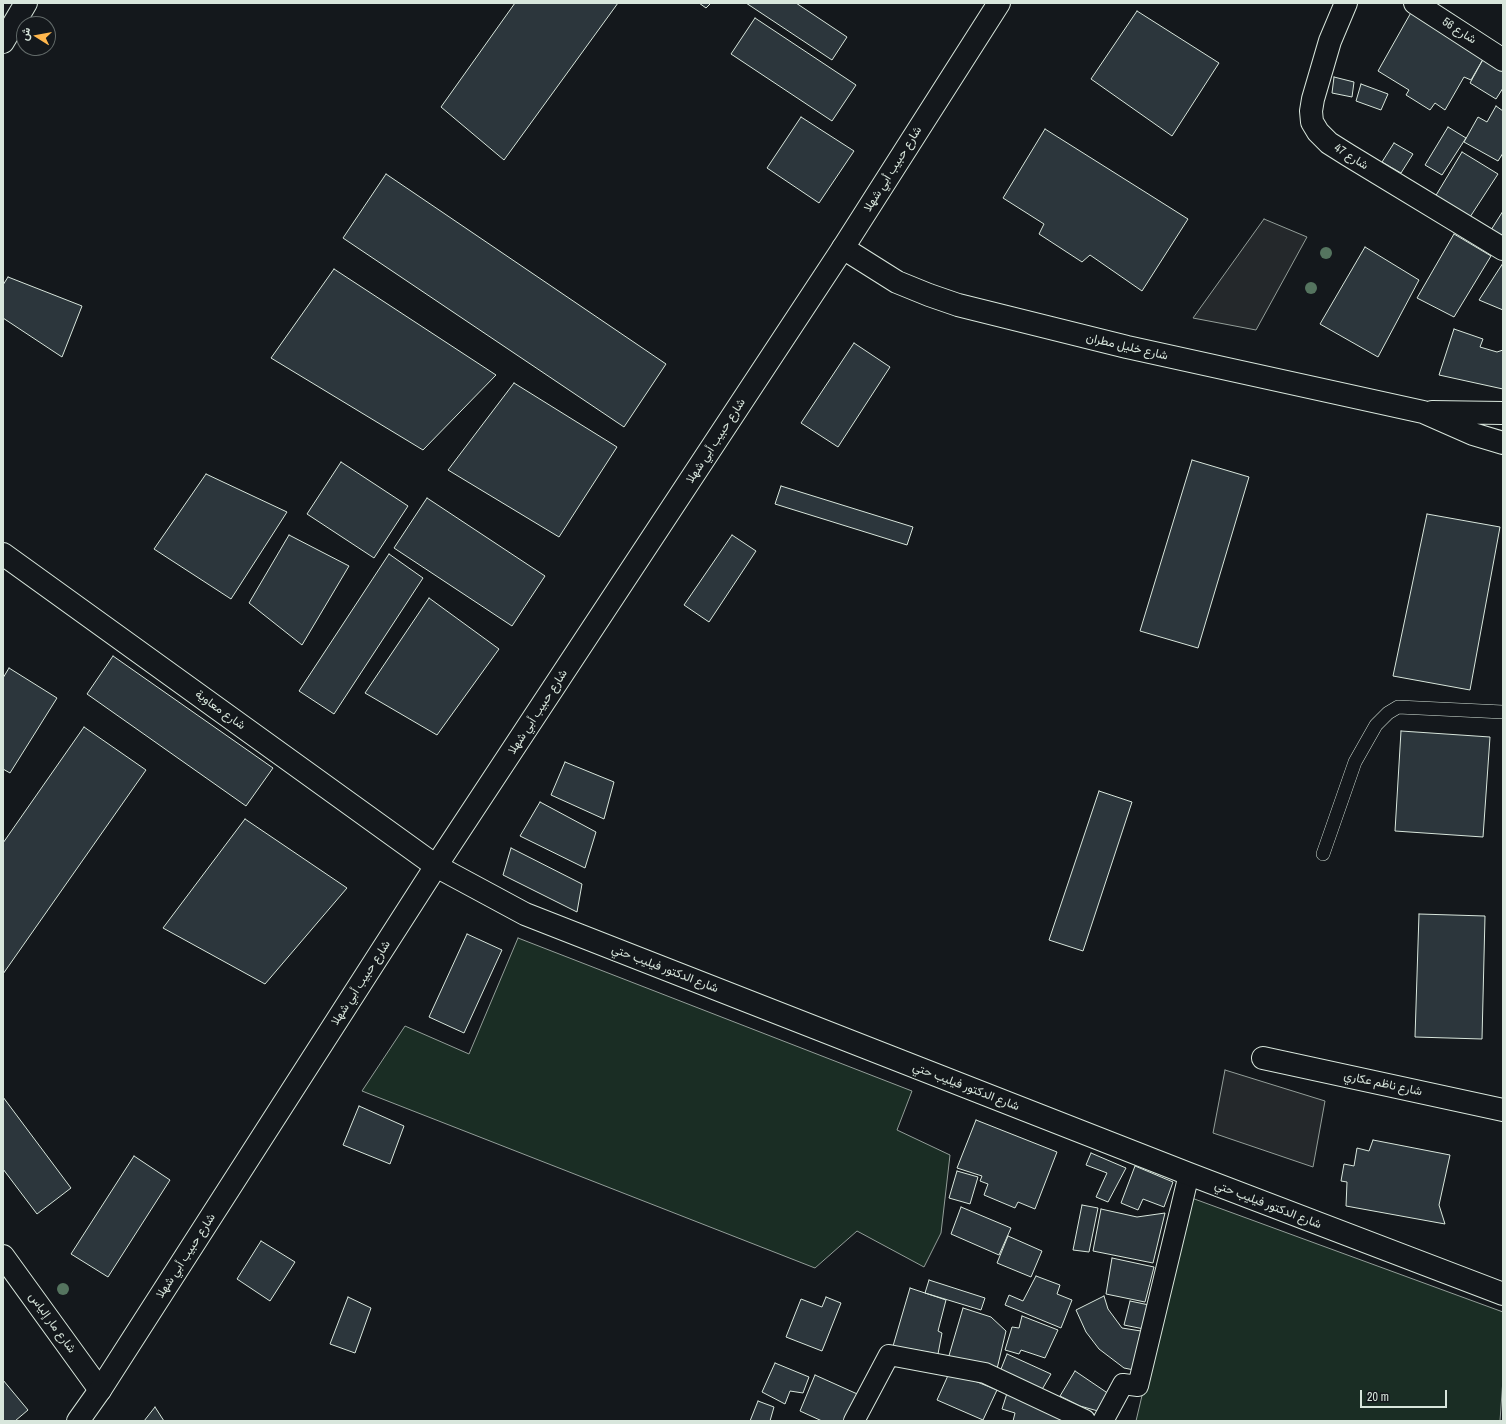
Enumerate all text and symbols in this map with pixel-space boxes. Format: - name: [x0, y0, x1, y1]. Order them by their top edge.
- street label: شارع 56: [1439, 15, 1479, 47]
- north arrow: [16, 16, 56, 56]
- text: ش: [17, 26, 33, 42]
- street label: شارع حبيب أبي شهلا: [861, 124, 925, 214]
- street label: شارع 47: [1331, 141, 1371, 173]
- street label: شارع خليل مطران: [1085, 331, 1169, 363]
- street label: شارع حبيب أبي شهلا: [683, 396, 749, 486]
- street label: شارع حبيب أبي شهلا: [505, 667, 571, 757]
- street label: شارع معاوية: [192, 687, 248, 733]
- street label: شارع حبيب أبي شهلا: [328, 938, 394, 1028]
- street label: شارع الدكتور فيليب حتي: [610, 942, 720, 996]
- street label: شارع الدكتور فيليب حتي: [911, 1060, 1021, 1114]
- street label: شارع ناظم عكاري: [1343, 1069, 1423, 1099]
- street label: شارع الدكتور فيليب حتي: [1213, 1178, 1323, 1232]
- street label: شارع حبيب أبي شهلا: [153, 1211, 219, 1301]
- street label: شارع مار إلياس: [25, 1290, 79, 1356]
- scale bar: [1362, 1382, 1449, 1408]
- text: 20 m: [1367, 1389, 1389, 1405]

